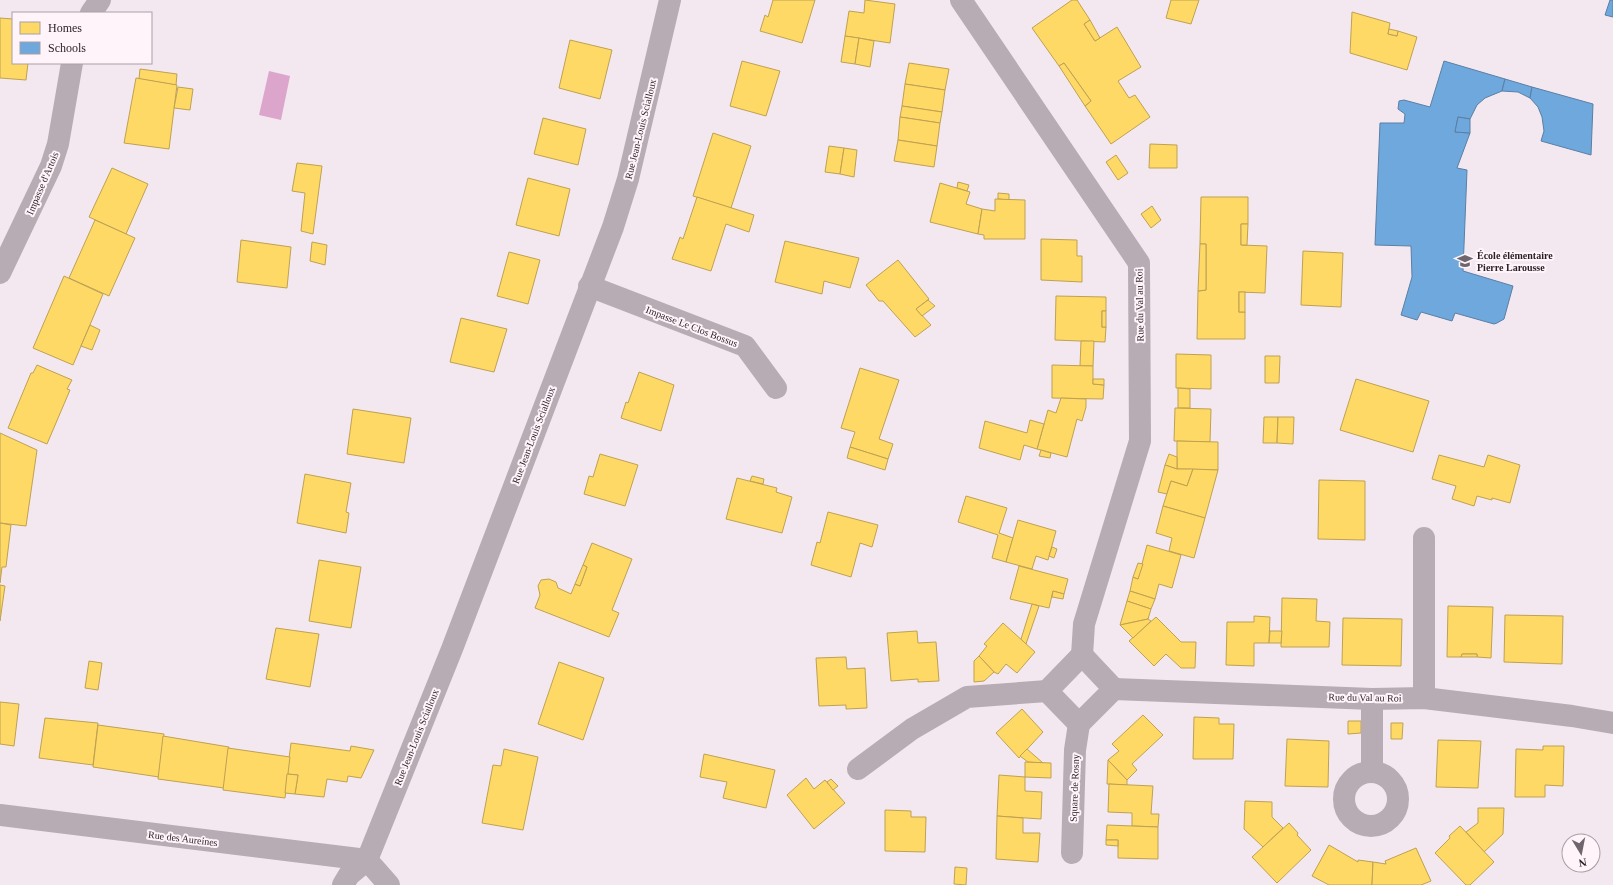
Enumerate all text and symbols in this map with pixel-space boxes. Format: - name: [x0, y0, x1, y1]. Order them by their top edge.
- legend: [12, 12, 152, 64]
- text: Homes: [48, 21, 82, 35]
- text: Schools: [48, 41, 86, 55]
- street label: Rue Jean-Louis Scialloux: [623, 78, 658, 180]
- street label: Impasse d'Artois: [24, 150, 61, 216]
- place label: École élémentaire Pierre Larousse: [1477, 250, 1553, 273]
- school or university icon: École élémentaire Pierre Larousse: [1456, 252, 1474, 270]
- street label: Rue du Val au Roi: [1133, 268, 1146, 342]
- street label: Impasse Le Clos Bossus: [644, 304, 739, 349]
- street label: Rue Jean-Louis Scialloux: [510, 385, 557, 485]
- street label: Rue Jean-Louis Scialloux: [392, 687, 441, 787]
- street label: Rue du Val au Roi: [1328, 691, 1402, 704]
- street label: Square de Rosny: [1068, 754, 1081, 822]
- street label: Rue des Aureines: [148, 829, 218, 848]
- north arrow: [1561, 833, 1601, 873]
- text: N: [1578, 856, 1588, 869]

